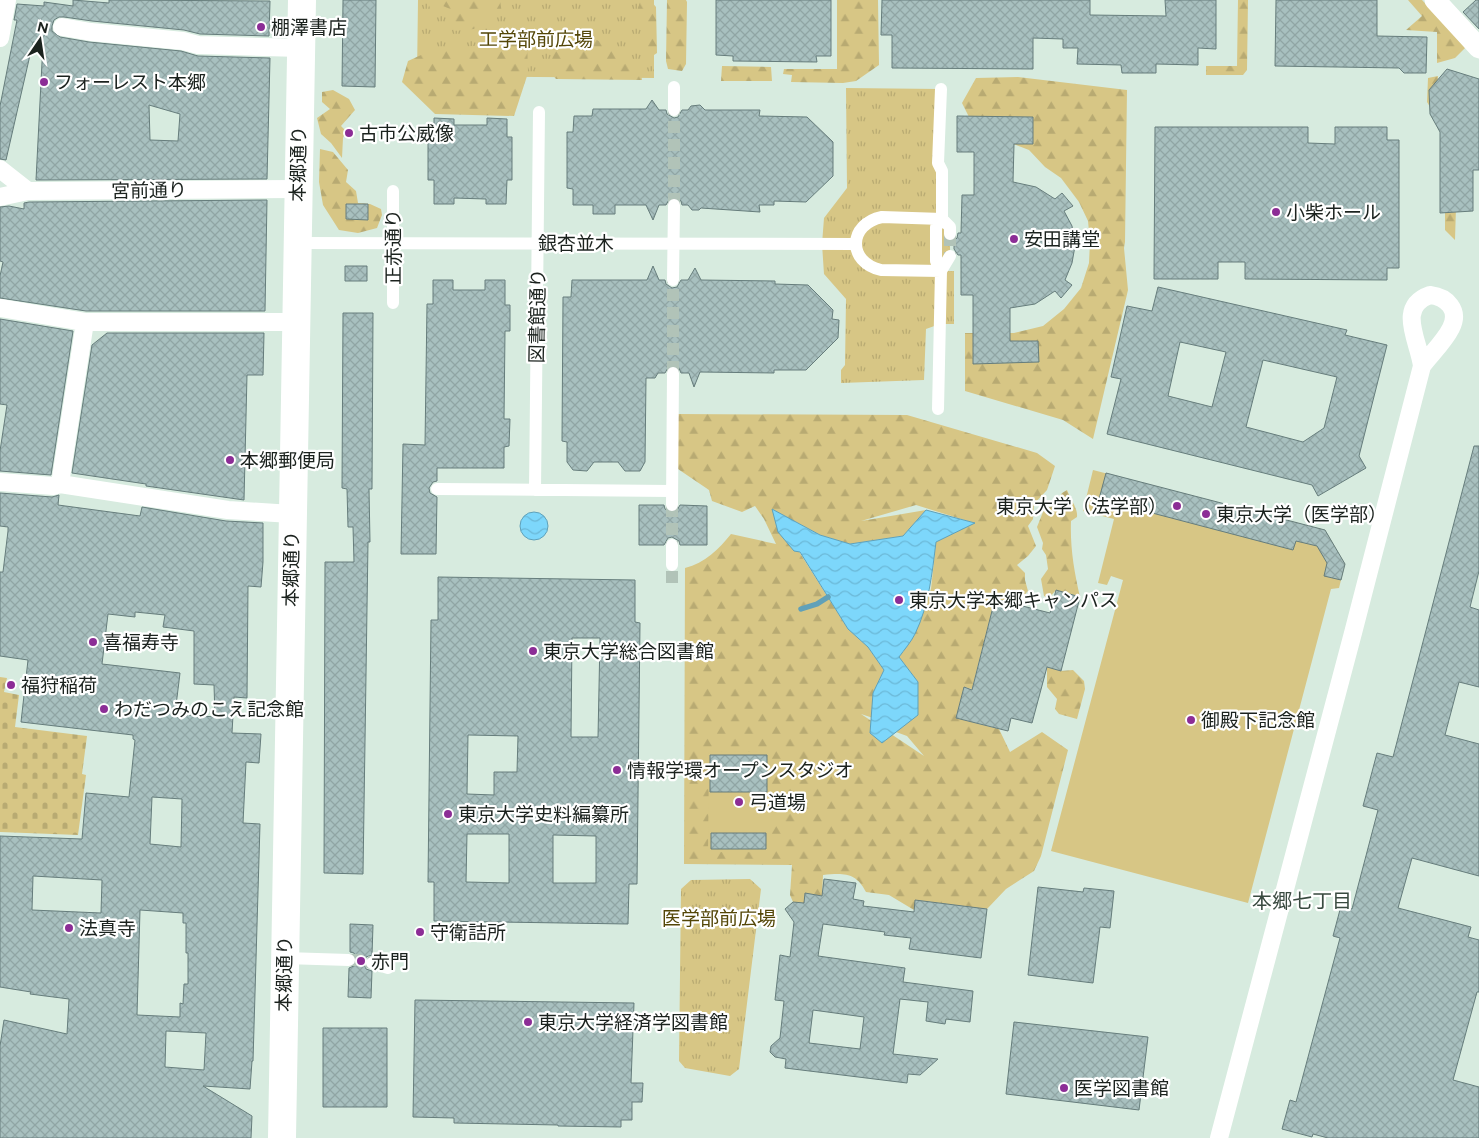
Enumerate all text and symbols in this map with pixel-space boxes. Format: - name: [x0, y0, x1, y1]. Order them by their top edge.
- north arrow: [15, 15, 65, 65]
- place label: 棚澤書店: [271, 16, 347, 39]
- text: N: [36, 18, 50, 37]
- marker: 棚澤書店: [255, 21, 267, 33]
- park label: 工学部前広場: [479, 28, 593, 51]
- place label: フォーレスト本郷: [54, 71, 206, 94]
- marker: フォーレスト本郷: [38, 76, 50, 88]
- place label: 古市公威像: [359, 122, 454, 145]
- street label: 本郷通り: [286, 126, 311, 202]
- marker: 古市公威像: [343, 127, 355, 139]
- street label: 宮前通り: [111, 178, 187, 203]
- place label: 小柴ホール: [1286, 201, 1381, 224]
- marker: 小柴ホール: [1270, 206, 1282, 218]
- street label: 正赤通り: [382, 209, 405, 285]
- place label: 安田講堂: [1024, 228, 1100, 251]
- street label: 銀杏並木: [538, 232, 614, 255]
- marker: 安田講堂: [1008, 233, 1020, 245]
- street label: 図書館通り: [525, 268, 550, 364]
- place label: 本郷郵便局: [240, 449, 335, 472]
- marker: 本郷郵便局: [224, 454, 236, 466]
- place label: 東京大学（法学部）: [996, 495, 1167, 518]
- marker: 東京大学（法学部）: [1171, 500, 1183, 512]
- place label: 東京大学（医学部）: [1216, 503, 1387, 526]
- marker: 東京大学（医学部）: [1200, 508, 1212, 520]
- street label: 本郷通り: [279, 531, 304, 607]
- place label: 東京大学本郷キャンパス: [909, 589, 1118, 612]
- marker: 東京大学本郷キャンパス: [893, 594, 905, 606]
- place label: 喜福寿寺: [103, 631, 179, 654]
- marker: 喜福寿寺: [87, 636, 99, 648]
- place label: 東京大学総合図書館: [543, 640, 714, 663]
- marker: 東京大学総合図書館: [527, 645, 539, 657]
- place label: 福狩稲荷: [21, 674, 97, 697]
- marker: 福狩稲荷: [5, 679, 17, 691]
- place label: わだつみのこえ記念館: [114, 698, 304, 721]
- marker: わだつみのこえ記念館: [98, 703, 110, 715]
- place label: 御殿下記念館: [1201, 709, 1315, 732]
- marker: 御殿下記念館: [1185, 714, 1197, 726]
- place label: 情報学環オープンスタジオ: [627, 759, 853, 782]
- marker: 情報学環オープンスタジオ: [611, 764, 623, 776]
- place label: 弓道場: [749, 791, 806, 814]
- marker: 弓道場: [733, 796, 745, 808]
- place label: 東京大学史料編纂所: [458, 803, 629, 826]
- marker: 東京大学史料編纂所: [442, 808, 454, 820]
- district label: 本郷七丁目: [1252, 889, 1352, 913]
- park label: 医学部前広場: [662, 907, 776, 930]
- place label: 法真寺: [79, 917, 136, 940]
- place label: 守衛詰所: [430, 921, 506, 944]
- marker: 法真寺: [63, 922, 75, 934]
- marker: 守衛詰所: [414, 926, 426, 938]
- street label: 本郷通り: [272, 936, 297, 1012]
- place label: 赤門: [371, 950, 409, 973]
- marker: 赤門: [355, 955, 367, 967]
- place label: 東京大学経済学図書館: [538, 1011, 728, 1034]
- marker: 東京大学経済学図書館: [522, 1016, 534, 1028]
- place label: 医学図書館: [1074, 1077, 1169, 1100]
- marker: 医学図書館: [1058, 1082, 1070, 1094]

